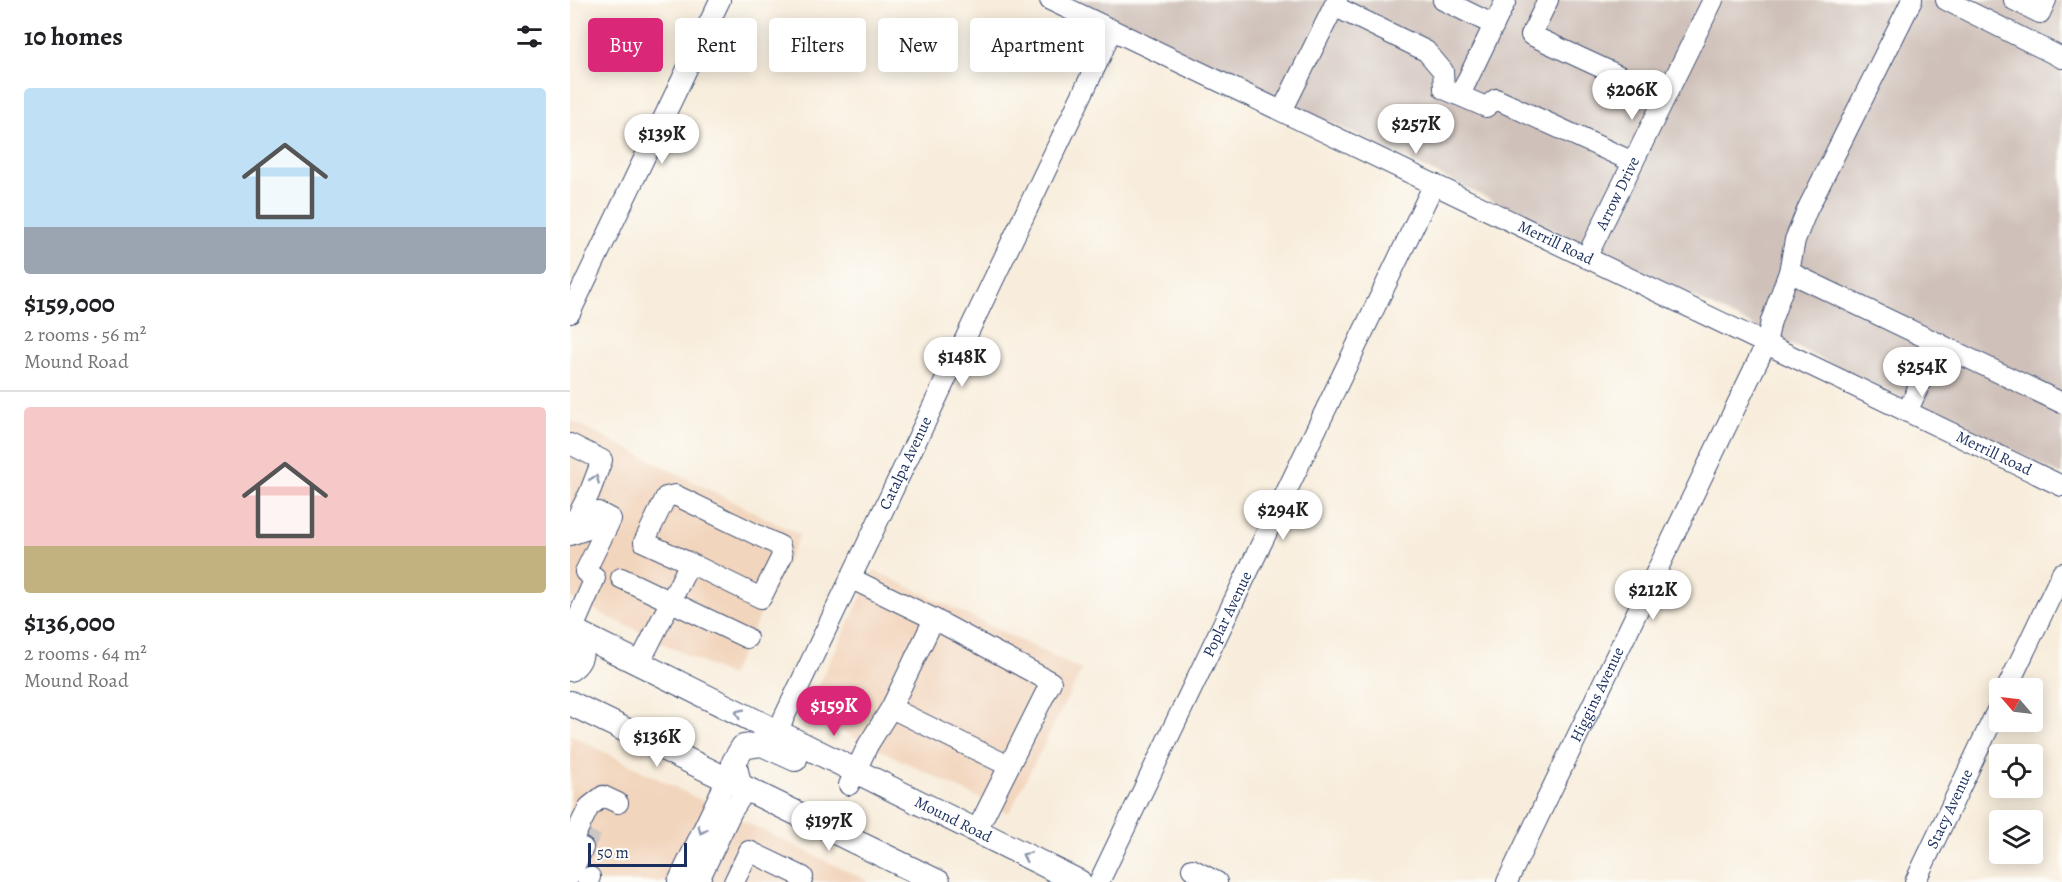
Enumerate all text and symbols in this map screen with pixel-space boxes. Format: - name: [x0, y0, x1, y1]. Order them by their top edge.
- chip: Buy: [588, 18, 663, 72]
- chip: Rent: [675, 18, 757, 72]
- chip: Filters: [769, 18, 866, 72]
- chip: New: [878, 18, 958, 72]
- chip: Apartment: [970, 18, 1105, 72]
- text: 10 homes: [24, 19, 123, 54]
- icon: filters: [513, 20, 546, 53]
- pin: $206K: [1590, 70, 1674, 121]
- text: $206K: [1606, 76, 1658, 103]
- pin: $257K: [1374, 104, 1458, 155]
- text: $257K: [1391, 110, 1441, 137]
- pin: $139K: [620, 114, 704, 165]
- text: $139K: [638, 120, 686, 147]
- icon: home: [231, 127, 339, 235]
- street label: Arrow Drive: [1590, 153, 1645, 235]
- street label: Merrill Road: [1514, 215, 1598, 271]
- text: $159,000: [24, 286, 115, 321]
- text: 2 rooms · 56 m²: [24, 321, 146, 348]
- pin: $148K: [920, 337, 1004, 388]
- text: $148K: [938, 343, 986, 370]
- pin: $254K: [1880, 347, 1964, 398]
- text: Mound Road: [24, 348, 129, 375]
- text: $254K: [1897, 353, 1947, 380]
- street label: Catalpa Avenue: [874, 413, 937, 513]
- street label: Merrill Road: [1952, 426, 2036, 481]
- icon: home: [231, 446, 339, 554]
- one-way arrow: [588, 474, 600, 485]
- pin: $294K: [1241, 490, 1325, 541]
- text: $294K: [1258, 496, 1308, 523]
- street label: Poplar Avenue: [1197, 568, 1258, 661]
- pin: $212K: [1611, 570, 1695, 621]
- text: $212K: [1629, 576, 1677, 603]
- text: $136,000: [24, 605, 115, 640]
- text: 2 rooms · 64 m²: [24, 640, 147, 667]
- street label: Higgins Avenue: [1565, 643, 1629, 746]
- text: Mound Road: [24, 667, 129, 694]
- north arrow: [1989, 678, 2043, 732]
- map controls: [1989, 678, 2043, 864]
- pin: $159K: [792, 686, 876, 737]
- text: $159K: [810, 692, 858, 719]
- one-way arrow: [734, 709, 745, 720]
- pin: $136K: [615, 717, 699, 768]
- text: $136K: [633, 723, 681, 750]
- button: locate: [1989, 744, 2043, 798]
- street label: Stacy Avenue: [1921, 765, 1978, 852]
- street label: Mound Road: [911, 791, 996, 848]
- pin: $197K: [787, 801, 871, 852]
- text: $197K: [805, 807, 853, 834]
- button: layers: [1989, 810, 2043, 864]
- one-way arrow: [698, 824, 710, 835]
- scale bar: [588, 840, 687, 868]
- text: 50 m: [597, 842, 629, 864]
- one-way arrow: [1022, 852, 1033, 864]

